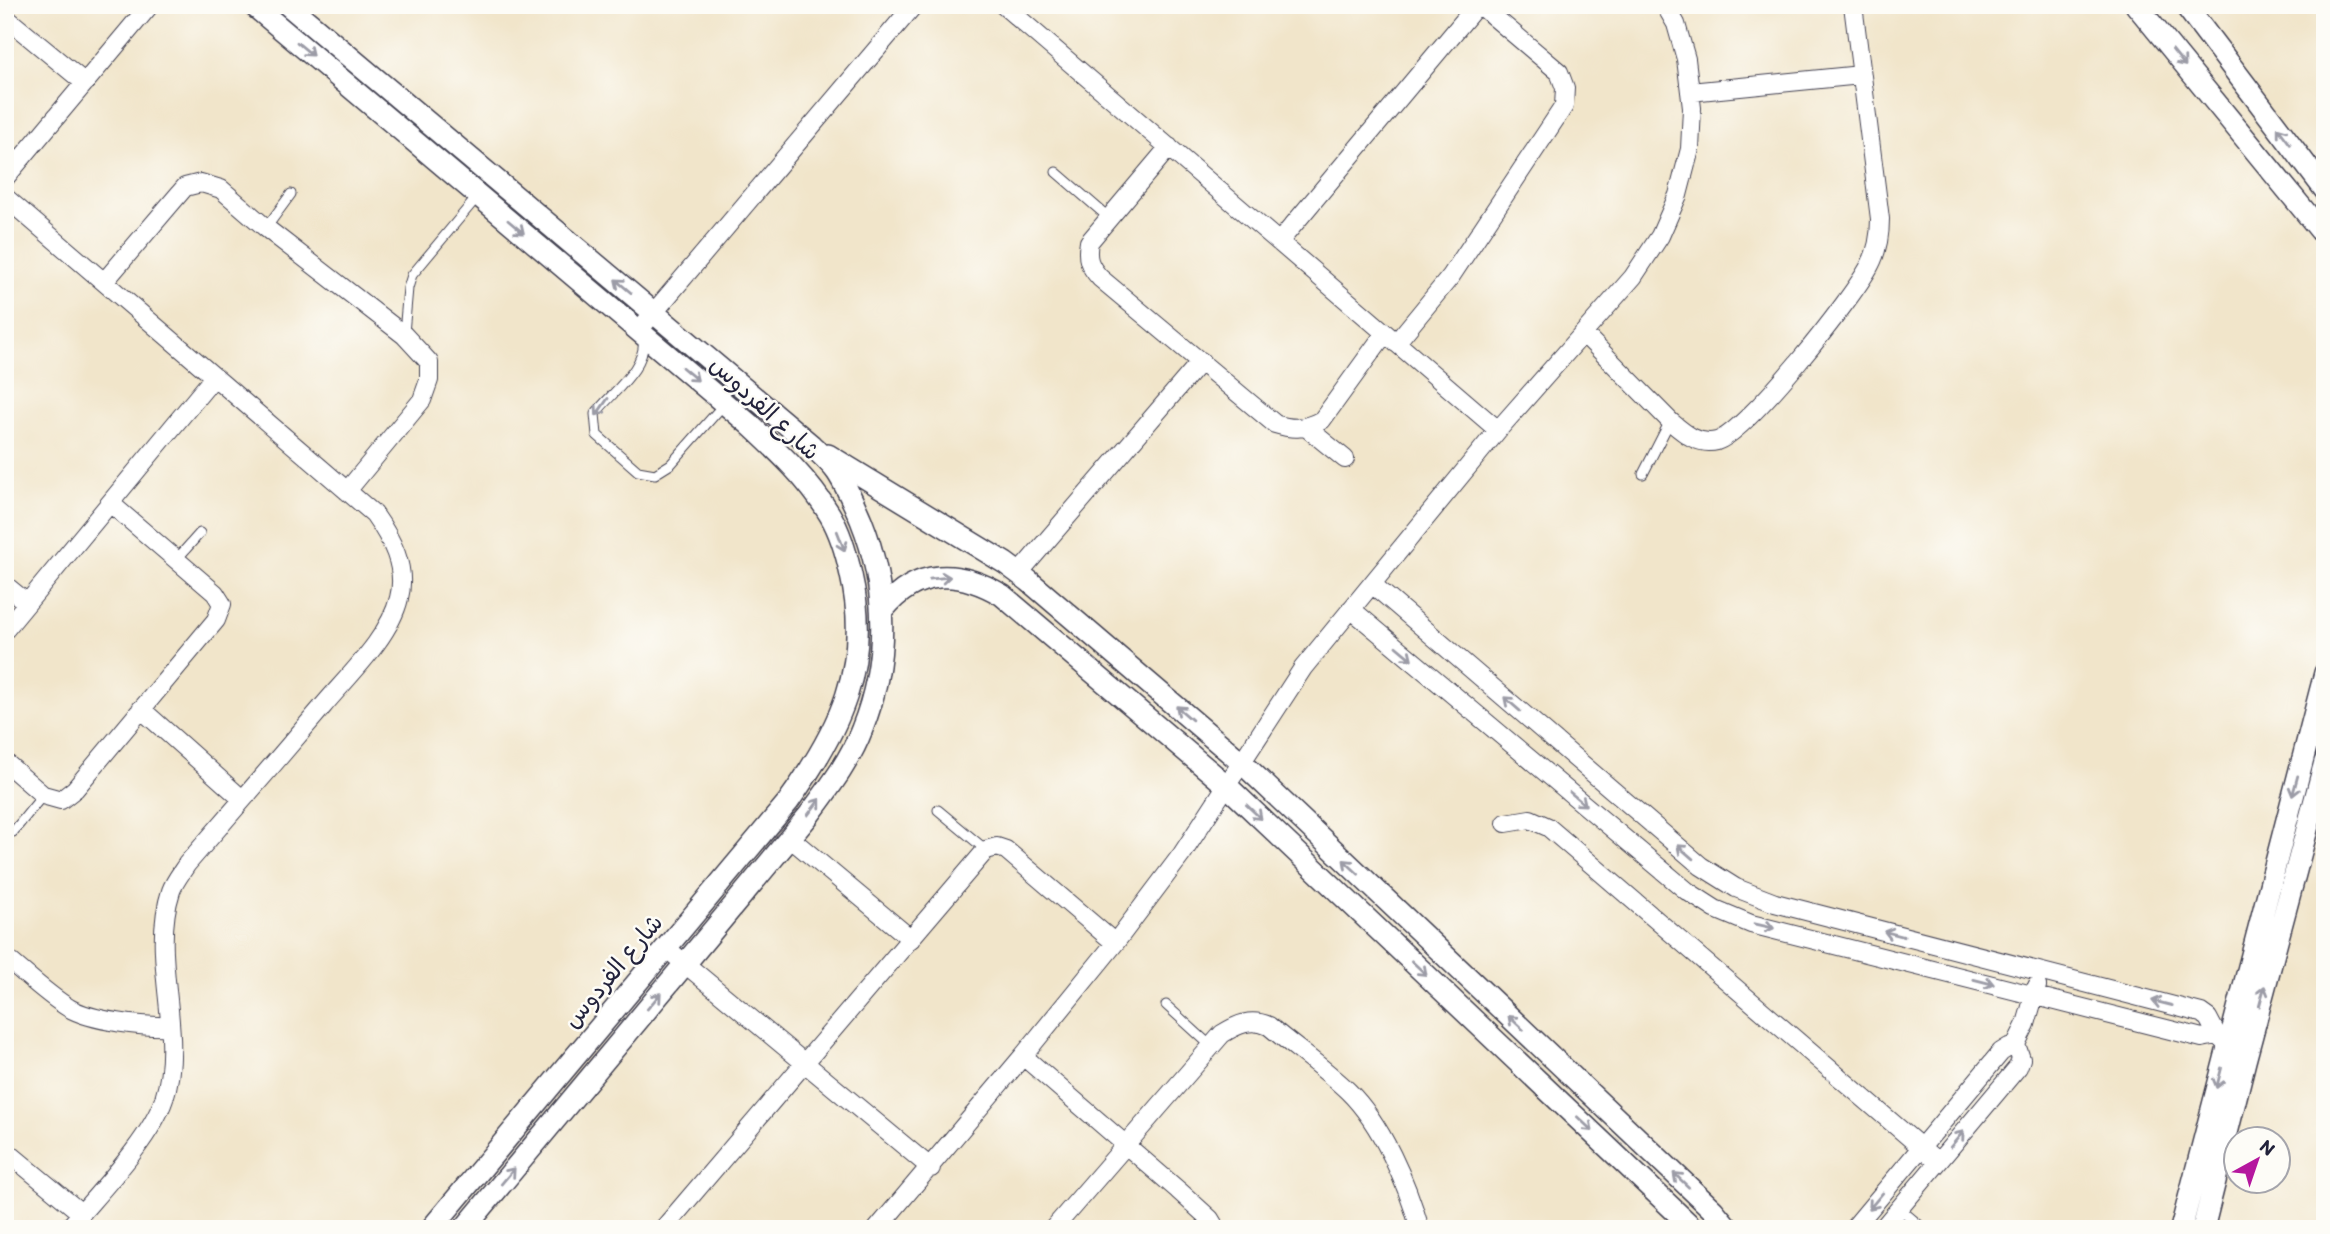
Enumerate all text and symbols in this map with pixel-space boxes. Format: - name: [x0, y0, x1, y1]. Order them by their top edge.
- one-way arrow: [295, 41, 313, 57]
- one-way arrow: [2171, 49, 2187, 67]
- one-way arrow: [2276, 127, 2291, 146]
- one-way arrow: [507, 220, 525, 235]
- one-way arrow: [614, 278, 632, 294]
- street label: شارع الفردوس: [702, 349, 826, 468]
- one-way arrow: [681, 366, 699, 382]
- one-way arrow: [595, 397, 609, 416]
- one-way arrow: [835, 529, 848, 551]
- one-way arrow: [928, 571, 951, 584]
- one-way arrow: [1394, 645, 1412, 661]
- one-way arrow: [1504, 696, 1522, 712]
- one-way arrow: [1175, 705, 1193, 721]
- one-way arrow: [2288, 775, 2301, 797]
- one-way arrow: [1569, 791, 1587, 807]
- one-way arrow: [807, 798, 822, 817]
- one-way arrow: [1245, 803, 1262, 820]
- one-way arrow: [1676, 844, 1694, 860]
- one-way arrow: [1343, 858, 1360, 875]
- street label: شارع الفردوس: [557, 908, 671, 1035]
- one-way arrow: [1752, 920, 1775, 934]
- one-way arrow: [1883, 927, 1906, 940]
- one-way arrow: [1410, 960, 1427, 977]
- one-way arrow: [1972, 976, 1995, 989]
- one-way arrow: [2256, 985, 2269, 1008]
- one-way arrow: [646, 993, 661, 1011]
- one-way arrow: [2151, 996, 2174, 1009]
- one-way arrow: [1508, 1015, 1525, 1032]
- one-way arrow: [2212, 1066, 2225, 1089]
- one-way arrow: [1576, 1116, 1593, 1133]
- north arrow: [2222, 1126, 2292, 1196]
- one-way arrow: [1949, 1130, 1965, 1148]
- text: N: [2255, 1134, 2280, 1160]
- one-way arrow: [500, 1168, 516, 1186]
- one-way arrow: [1673, 1171, 1690, 1188]
- one-way arrow: [1869, 1191, 1884, 1209]

